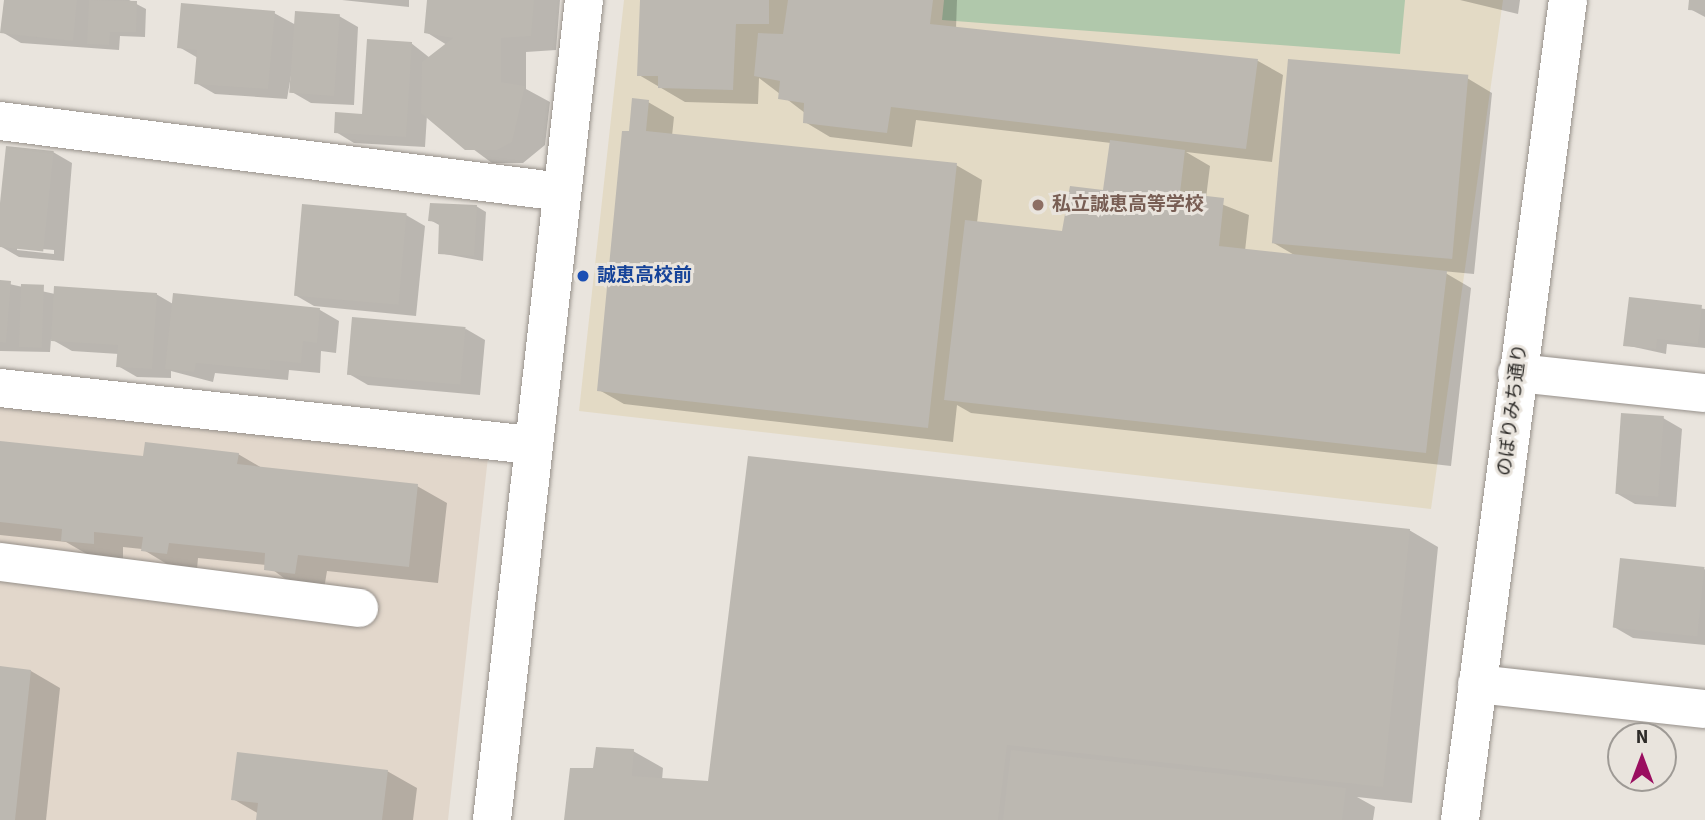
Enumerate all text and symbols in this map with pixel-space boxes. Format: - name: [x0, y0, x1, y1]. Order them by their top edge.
- place label: 私立誠恵高等学校: [1052, 194, 1204, 216]
- marker: 私立誠恵高等学校: [1030, 197, 1046, 213]
- place label: 誠恵高校前: [597, 265, 692, 287]
- marker: 誠恵高校前: [575, 268, 591, 284]
- street label: のぼりみち通り: [1494, 343, 1532, 477]
- north arrow: [1607, 722, 1677, 792]
- text: N: [1636, 724, 1648, 751]

